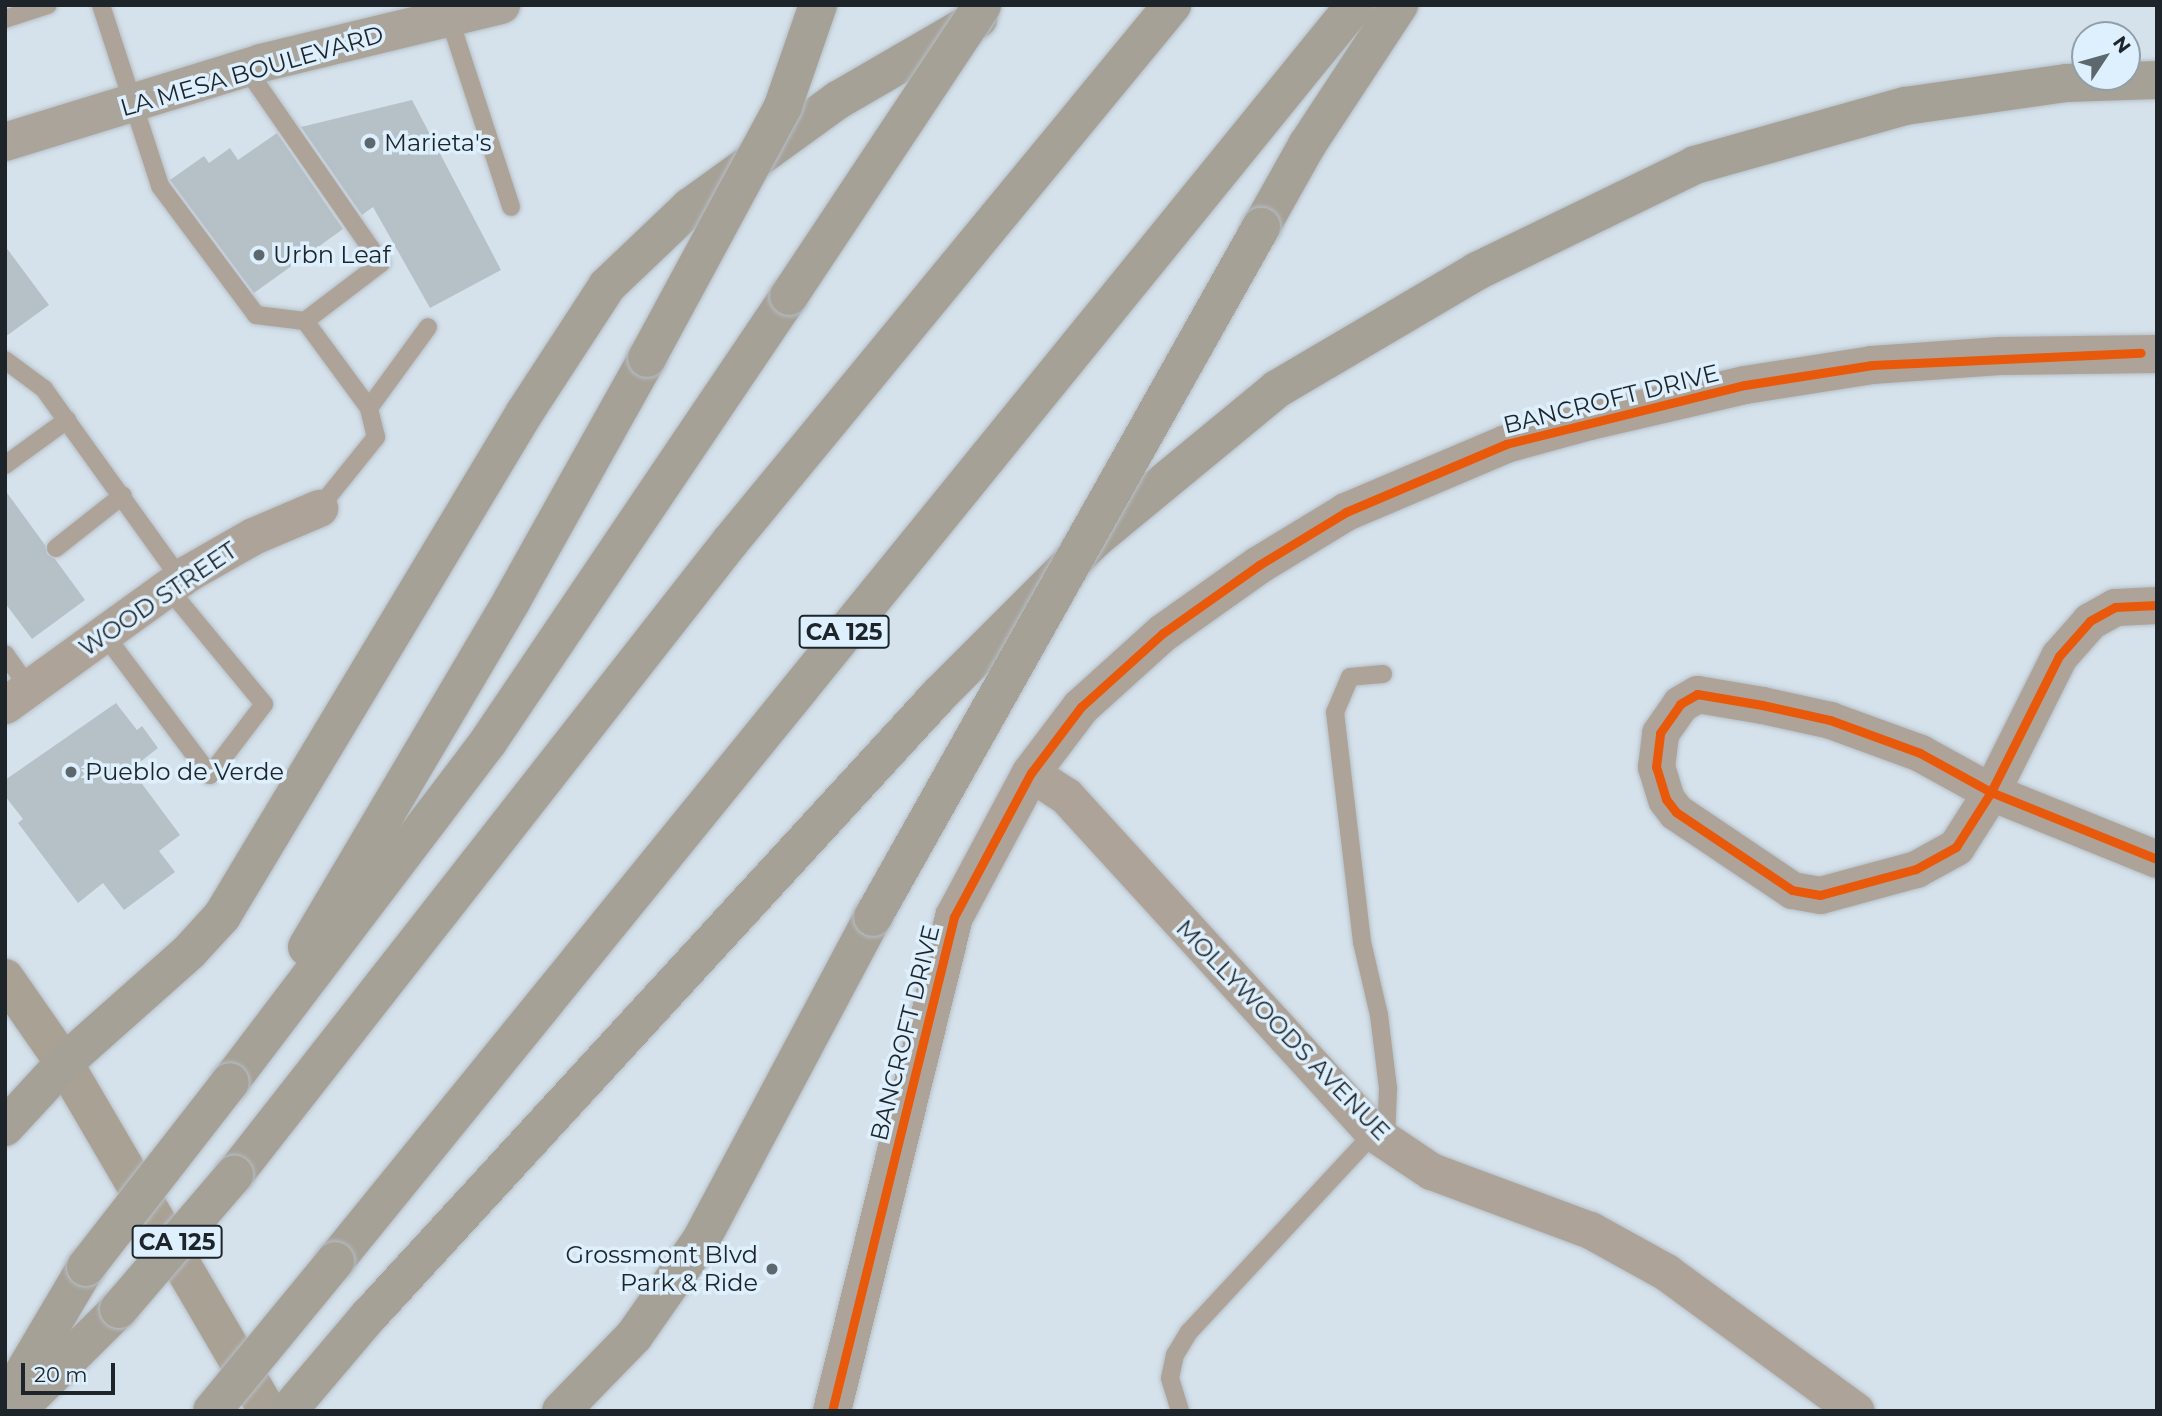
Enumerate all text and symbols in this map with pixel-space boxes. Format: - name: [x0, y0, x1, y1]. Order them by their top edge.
- street label: LA MESA BOULEVARD: [117, 20, 387, 122]
- north arrow: [2071, 21, 2141, 91]
- text: N: [2108, 32, 2136, 58]
- place label: Marieta's: [384, 129, 491, 157]
- marker: Marieta's: [362, 135, 378, 151]
- place label: Urbn Leaf: [273, 241, 391, 269]
- marker: Urbn Leaf: [251, 247, 267, 263]
- street label: BANCROFT DRIVE: [1500, 358, 1722, 440]
- street label: WOOD STREET: [74, 536, 242, 662]
- road number: CA 125: [798, 612, 890, 652]
- place label: Pueblo de Verde: [85, 758, 284, 786]
- marker: Pueblo de Verde: [63, 764, 79, 780]
- street label: MOLLYWOODS AVENUE: [1170, 914, 1396, 1146]
- street label: BANCROFT DRIVE: [864, 922, 946, 1144]
- road number: CA 125: [132, 1222, 222, 1261]
- place label: Grossmont Blvd Park & Ride: [565, 1241, 758, 1297]
- marker: Grossmont Blvd Park & Ride: [764, 1261, 780, 1277]
- scale bar: [24, 1350, 119, 1394]
- text: 20 m: [34, 1362, 88, 1387]

